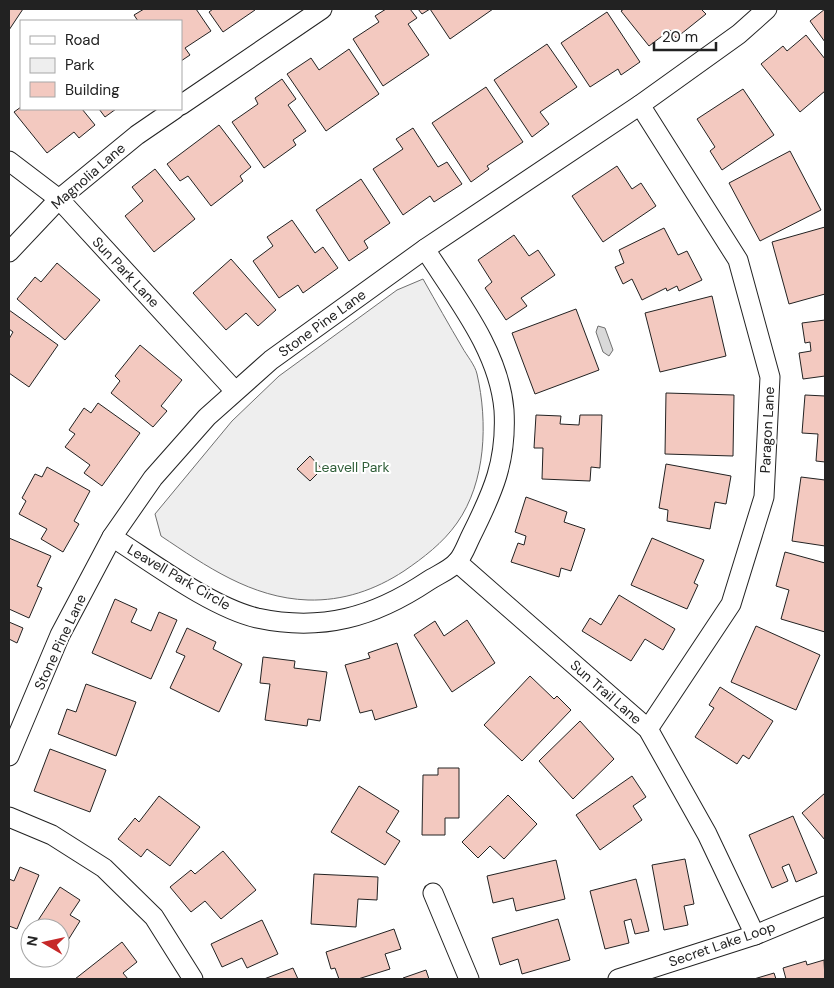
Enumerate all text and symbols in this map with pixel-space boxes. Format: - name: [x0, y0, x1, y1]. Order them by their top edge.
- legend: [20, 20, 182, 110]
- scale bar: [654, 20, 716, 52]
- text: 20 m: [662, 27, 698, 47]
- text: Road: [65, 30, 100, 50]
- text: Park: [65, 55, 95, 75]
- text: Building: [65, 80, 120, 100]
- street label: Magnolia Lane: [47, 139, 129, 213]
- street label: Sun Park Lane: [89, 233, 163, 311]
- street label: Stone Pine Lane: [275, 285, 369, 361]
- street label: Paragon Lane: [756, 386, 778, 474]
- park label: Leavell Park: [315, 458, 389, 476]
- street label: Leavell Park Circle: [124, 540, 234, 614]
- street label: Stone Pine Lane: [30, 591, 90, 693]
- street label: Sun Trail Lane: [567, 656, 645, 728]
- street label: Secret Lake Loop: [666, 917, 778, 971]
- north arrow: [20, 918, 70, 968]
- text: N: [22, 935, 42, 947]

